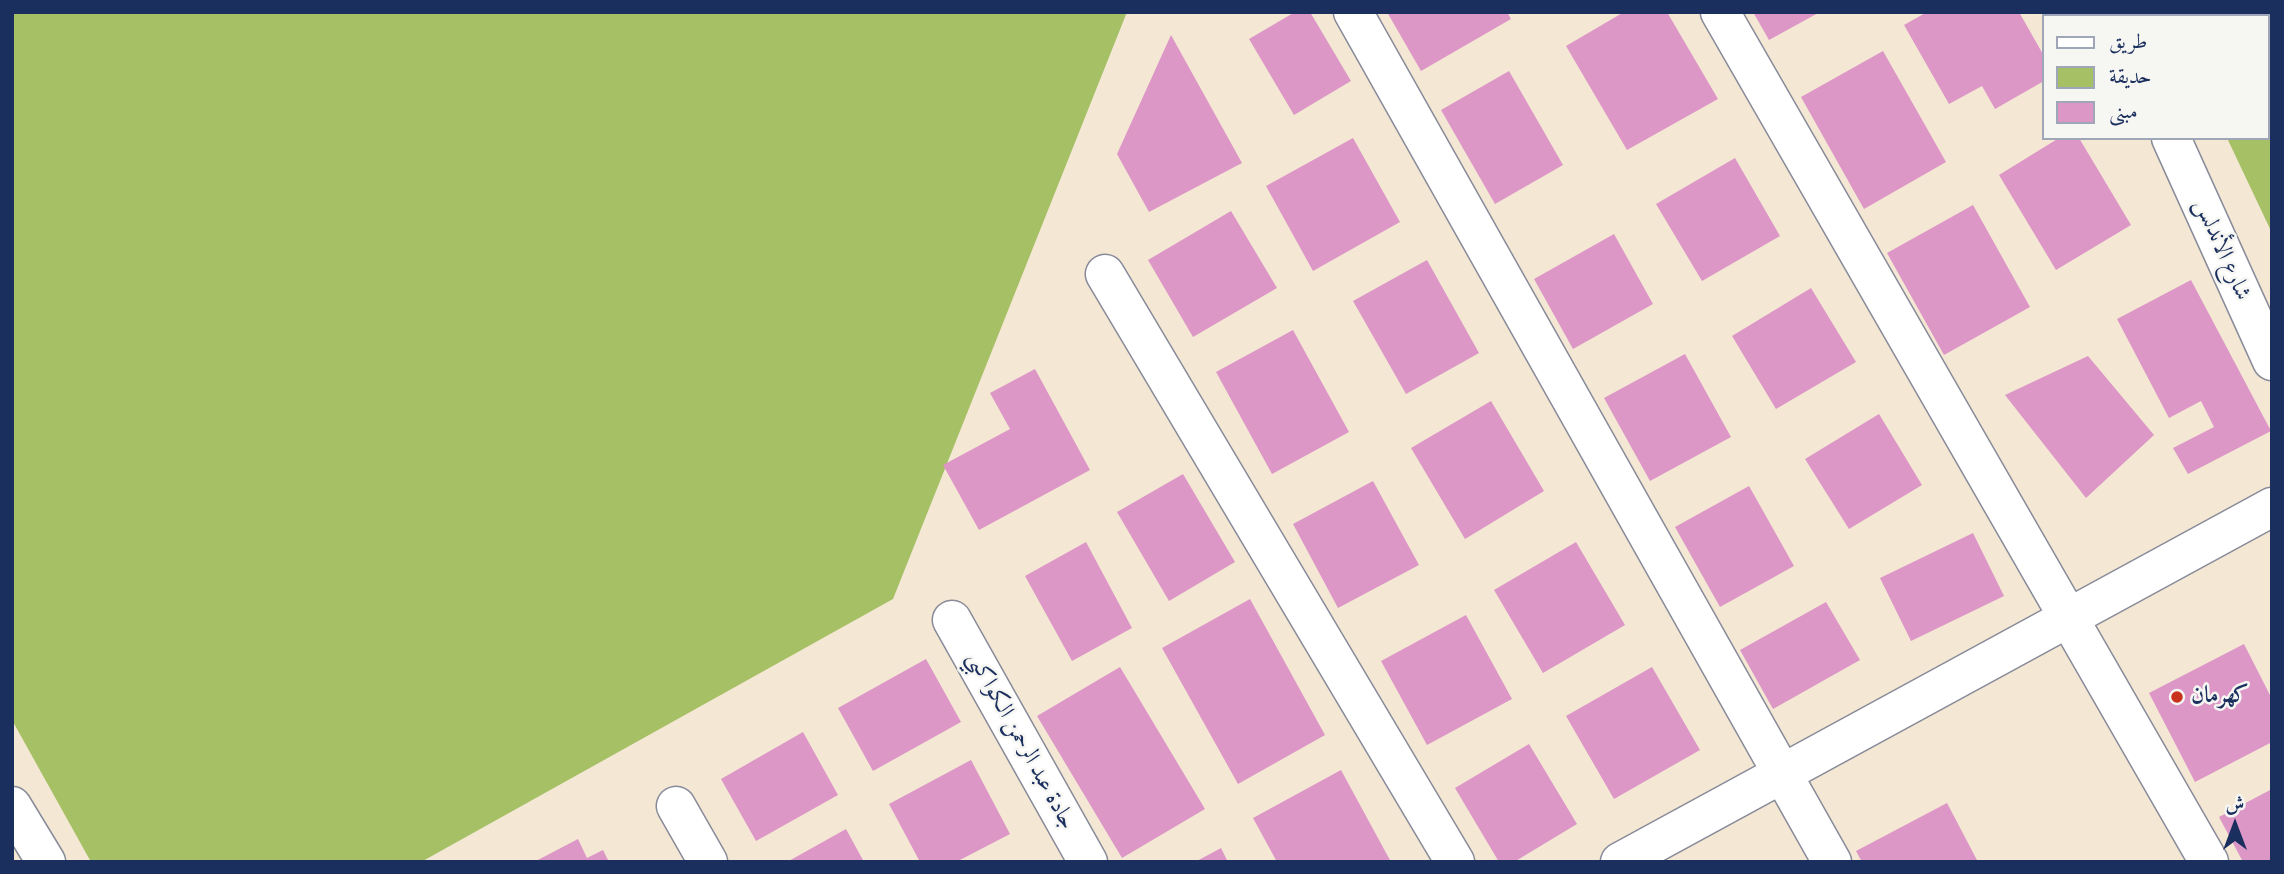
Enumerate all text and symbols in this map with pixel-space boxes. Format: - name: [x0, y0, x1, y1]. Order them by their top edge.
- legend: [2042, 14, 2270, 140]
- text: طريق: [2109, 28, 2147, 55]
- text: حديقة: [2109, 63, 2152, 90]
- text: مبنى: [2109, 98, 2138, 125]
- street label: شارع الأندلس: [2186, 195, 2256, 305]
- street label: جادة عبد الرحمن الكواكبي: [960, 647, 1080, 835]
- place label: كهرمان: [2191, 683, 2249, 711]
- marker: كهرمان: [2169, 689, 2185, 705]
- north arrow: [2200, 790, 2270, 860]
- text: ش: [2226, 792, 2244, 816]

